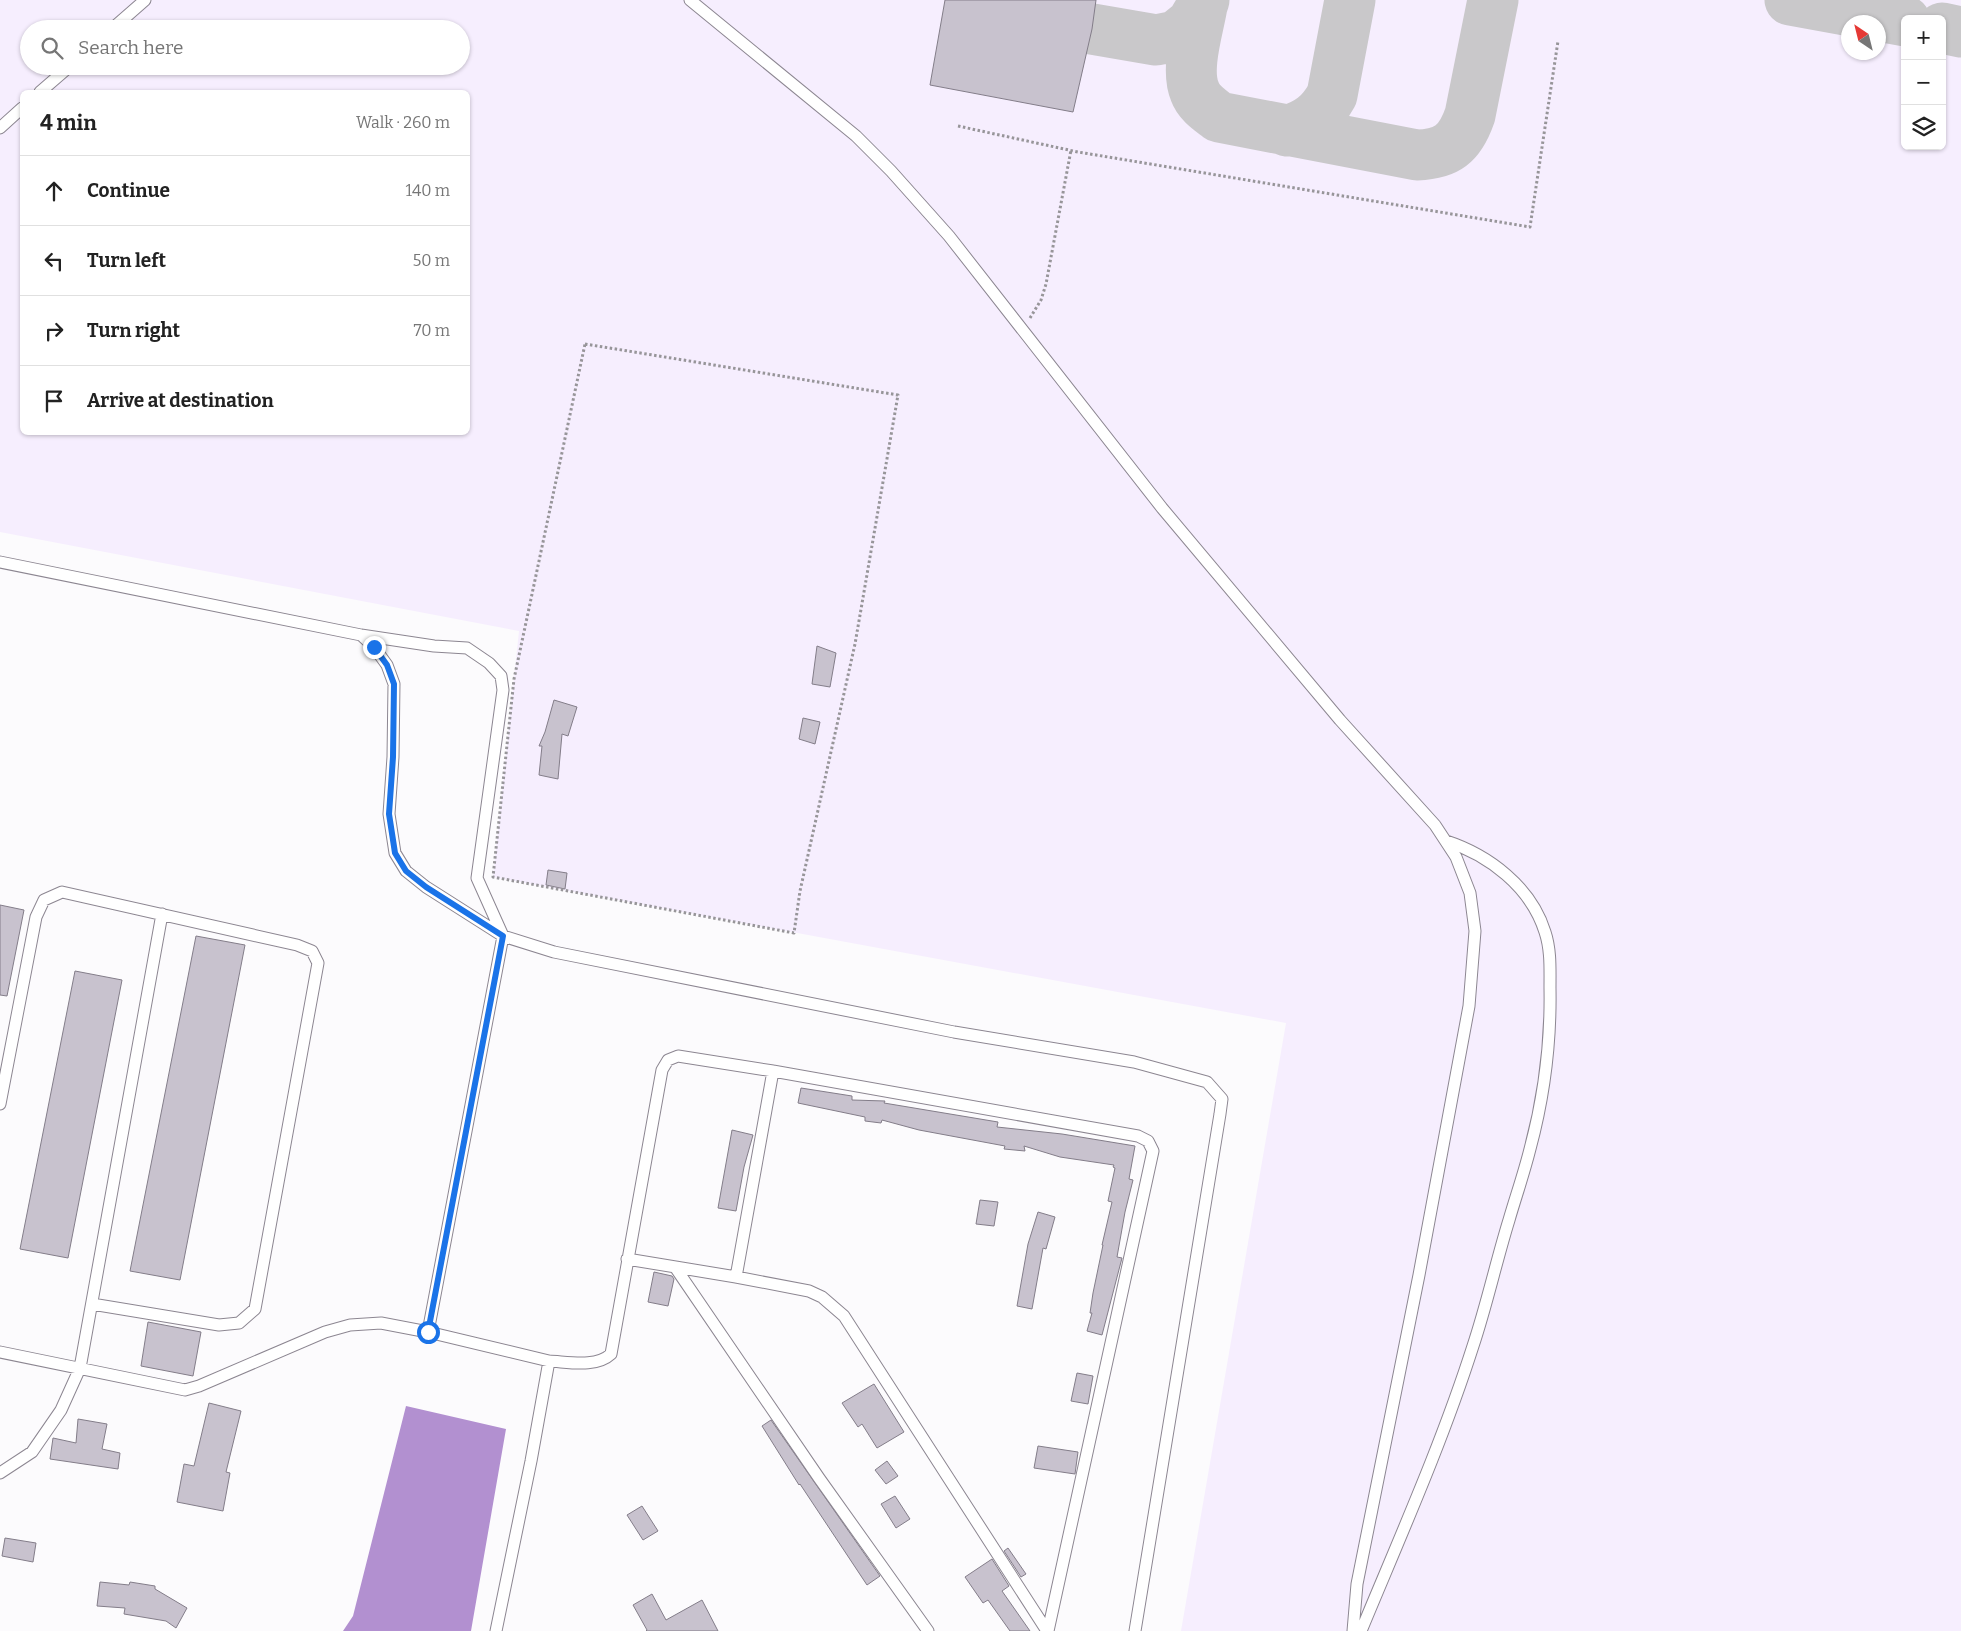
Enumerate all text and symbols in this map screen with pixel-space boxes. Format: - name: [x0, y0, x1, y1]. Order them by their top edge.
- north arrow: [1841, 15, 1886, 60]
- map controls: [1901, 15, 1946, 150]
- button: +: [1901, 15, 1946, 60]
- search box: [20, 20, 470, 75]
- icon: search: [38, 34, 66, 62]
- text: Search here: [78, 36, 183, 59]
- button: −: [1901, 60, 1946, 105]
- button: layers: [1901, 105, 1946, 150]
- text: 4 min: [40, 110, 97, 136]
- text: Walk · 260 m: [356, 113, 450, 132]
- icon: ahead: [40, 177, 68, 205]
- text: Continue: [87, 179, 170, 202]
- text: 140 m: [405, 181, 450, 200]
- icon: left: [40, 247, 68, 275]
- text: Turn left: [87, 249, 166, 272]
- text: 50 m: [413, 251, 450, 270]
- icon: right: [40, 317, 68, 345]
- text: Turn right: [87, 319, 180, 342]
- text: 70 m: [414, 321, 450, 340]
- icon: arrive: [40, 387, 68, 415]
- text: Arrive at destination: [87, 389, 274, 412]
- route end: [363, 636, 386, 659]
- route start: [417, 1321, 440, 1344]

